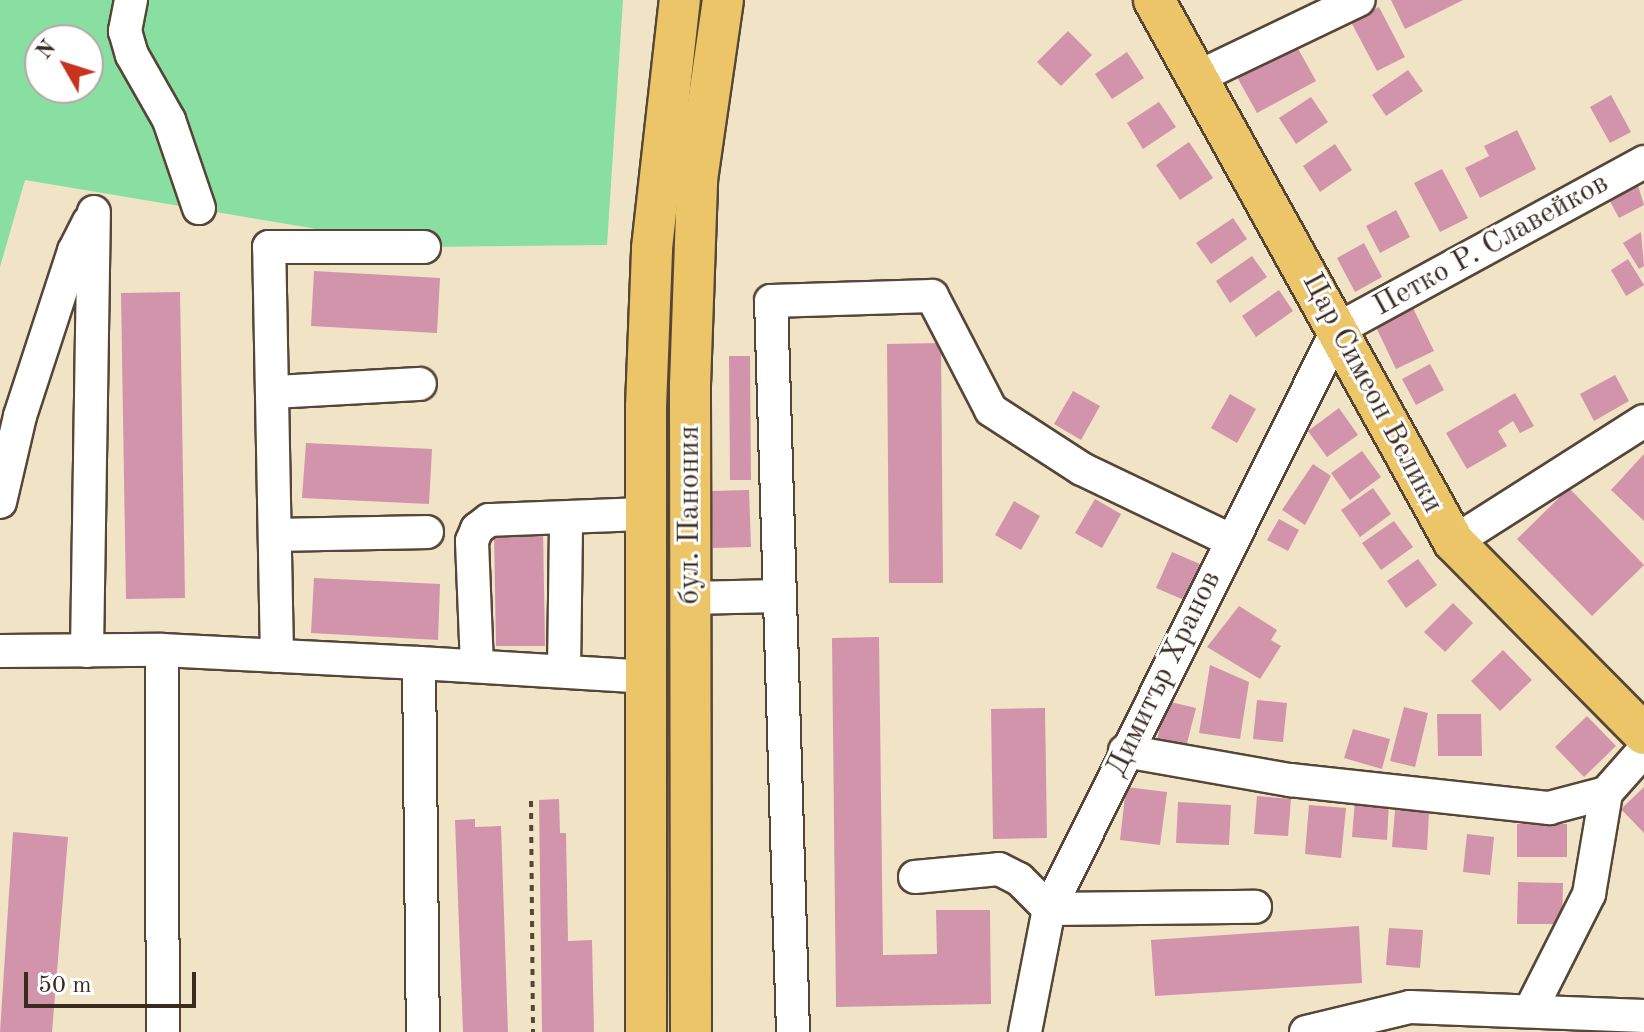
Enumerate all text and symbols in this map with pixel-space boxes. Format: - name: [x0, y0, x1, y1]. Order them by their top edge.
- north arrow: [24, 24, 104, 104]
- text: N: [33, 37, 61, 64]
- street label: Петко Р. Славейков: [1367, 165, 1615, 325]
- street label: Цар Симеон Велики: [1293, 267, 1451, 519]
- street label: бул. Панония: [672, 426, 708, 604]
- street label: Димитър Хранов: [1099, 565, 1229, 783]
- scale bar: [28, 956, 200, 1006]
- text: 50 m: [38, 974, 92, 998]

